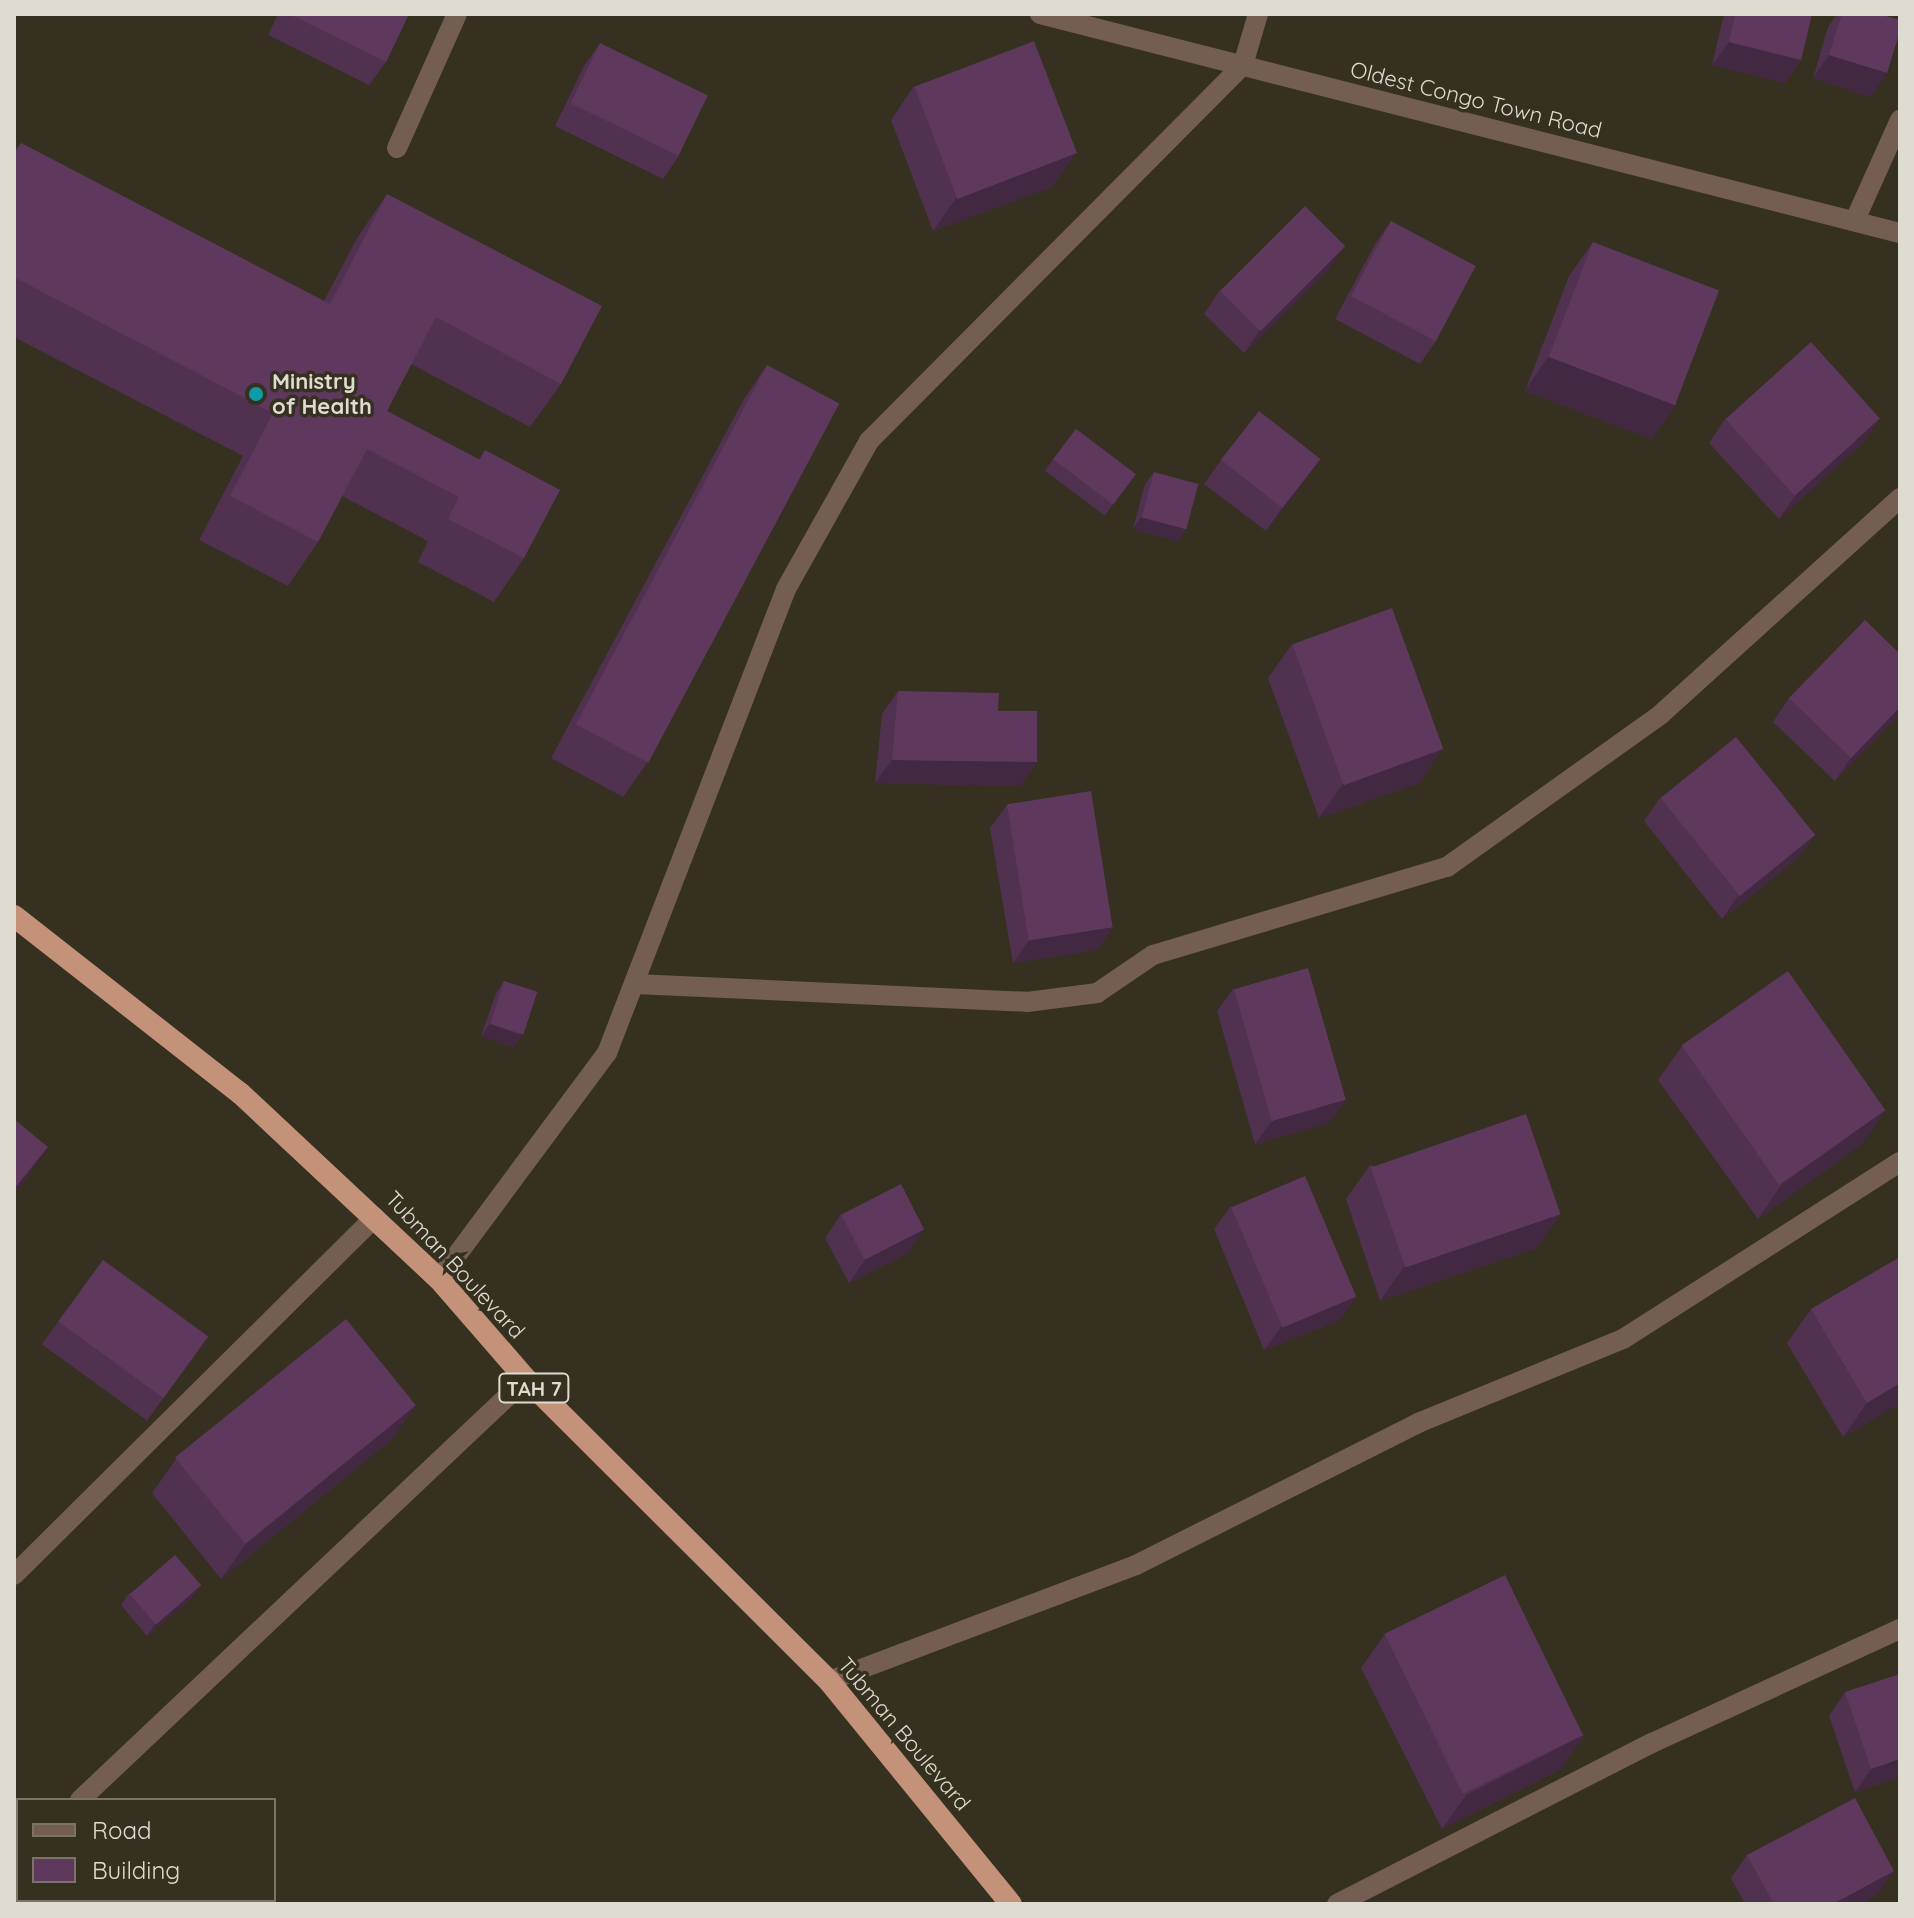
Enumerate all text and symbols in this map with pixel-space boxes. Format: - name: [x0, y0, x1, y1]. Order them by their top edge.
- street label: Oldest Congo Town Road: [1348, 56, 1604, 144]
- place label: Ministry of Health: [272, 368, 372, 420]
- marker: Ministry of Health: [247, 385, 265, 403]
- street label: Tubman Boulevard: [380, 1186, 530, 1344]
- road number: TAH 7: [498, 1372, 570, 1404]
- street label: Tubman Boulevard: [832, 1652, 976, 1816]
- legend: [16, 1798, 276, 1902]
- text: Road: [92, 1815, 152, 1845]
- text: Building: [92, 1855, 180, 1885]

